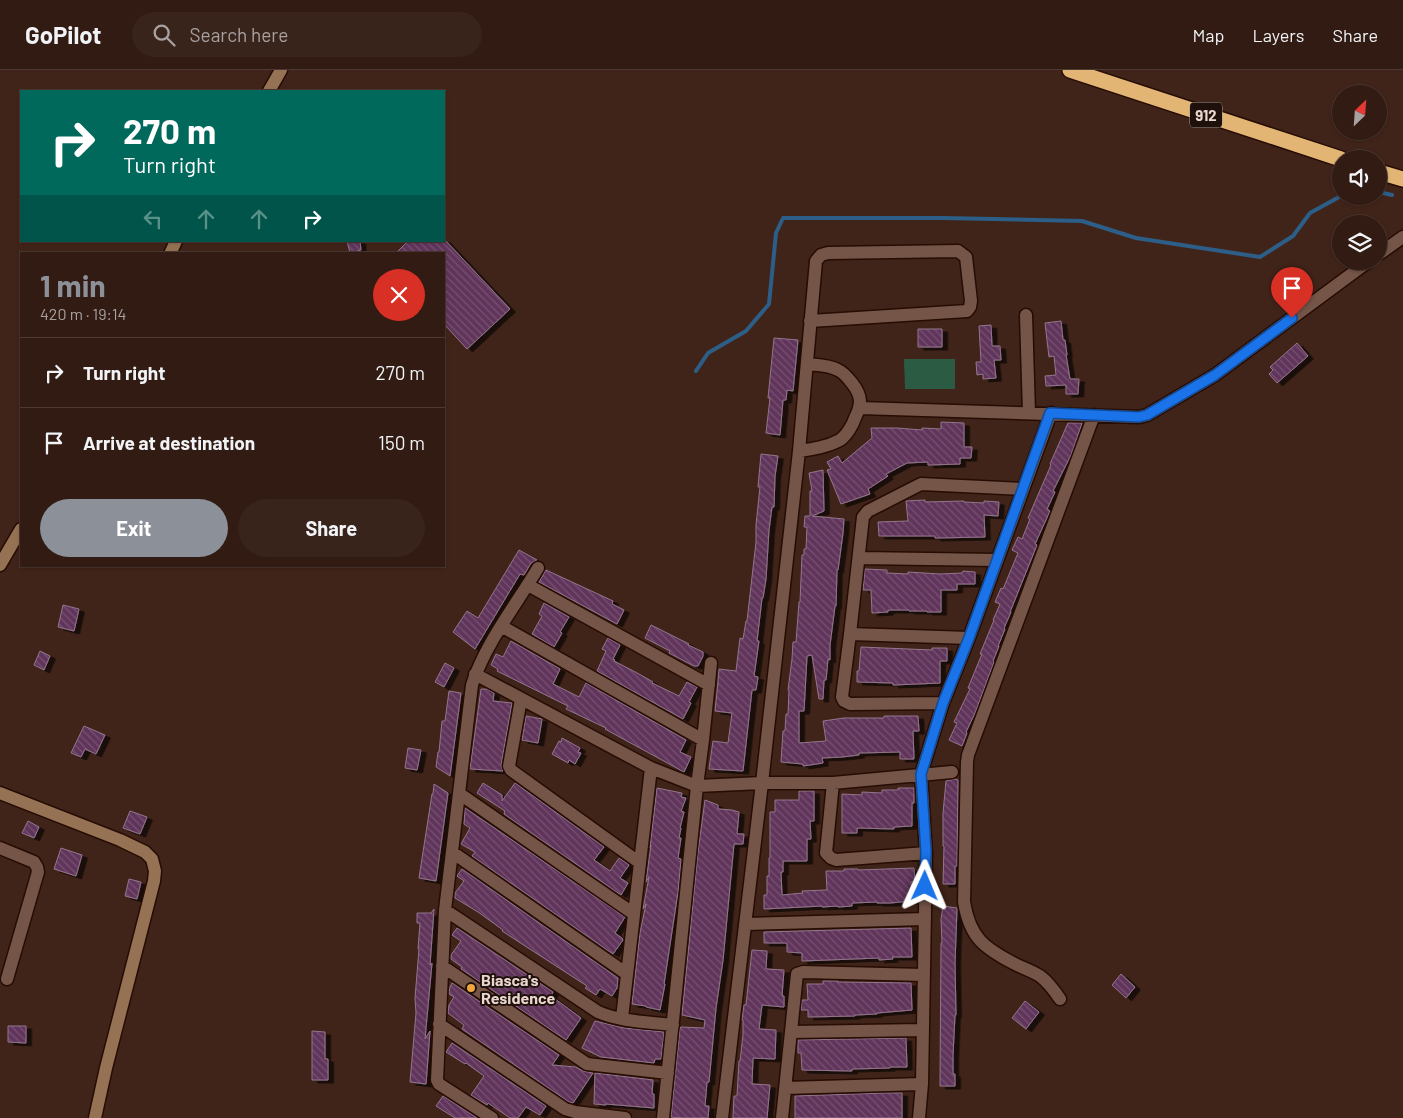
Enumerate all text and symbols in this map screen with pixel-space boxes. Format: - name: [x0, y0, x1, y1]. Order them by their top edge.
- search box: [132, 12, 482, 57]
- text: GoPilot: [25, 20, 102, 49]
- icon: search: [150, 21, 178, 49]
- text: Search here: [190, 23, 288, 46]
- text: Map: [1192, 24, 1224, 46]
- text: Layers: [1252, 24, 1305, 46]
- text: Share: [1333, 24, 1378, 46]
- north arrow: [1332, 85, 1388, 140]
- map controls: [1332, 85, 1387, 270]
- road number: 912: [1190, 102, 1222, 128]
- text: 270 m: [123, 109, 216, 151]
- icon: right: [40, 110, 105, 175]
- button: sound: [1332, 150, 1387, 205]
- text: Turn right: [123, 151, 216, 177]
- icon: left: [139, 205, 167, 233]
- icon: ahead: [192, 205, 220, 233]
- icon: ahead: [245, 205, 273, 233]
- icon: right: [298, 205, 326, 233]
- button: layers: [1332, 215, 1387, 270]
- text: 1 min: [40, 267, 106, 303]
- pin: [1271, 267, 1313, 318]
- button: close: [373, 269, 425, 321]
- icon: arrive: [1278, 274, 1306, 302]
- text: 420 m · 19:14: [40, 304, 126, 323]
- icon: right: [40, 359, 68, 387]
- text: Turn right: [83, 361, 165, 384]
- text: 270 m: [376, 361, 425, 384]
- icon: arrive: [40, 429, 68, 457]
- text: Arrive at destination: [83, 431, 255, 454]
- text: 150 m: [378, 431, 425, 454]
- button: Exit: [40, 499, 228, 557]
- button: Share: [238, 499, 425, 557]
- position arrow: [898, 859, 950, 911]
- place label: Biasca's Residence: [481, 970, 555, 1007]
- marker: Biasca's Residence: [465, 982, 477, 994]

